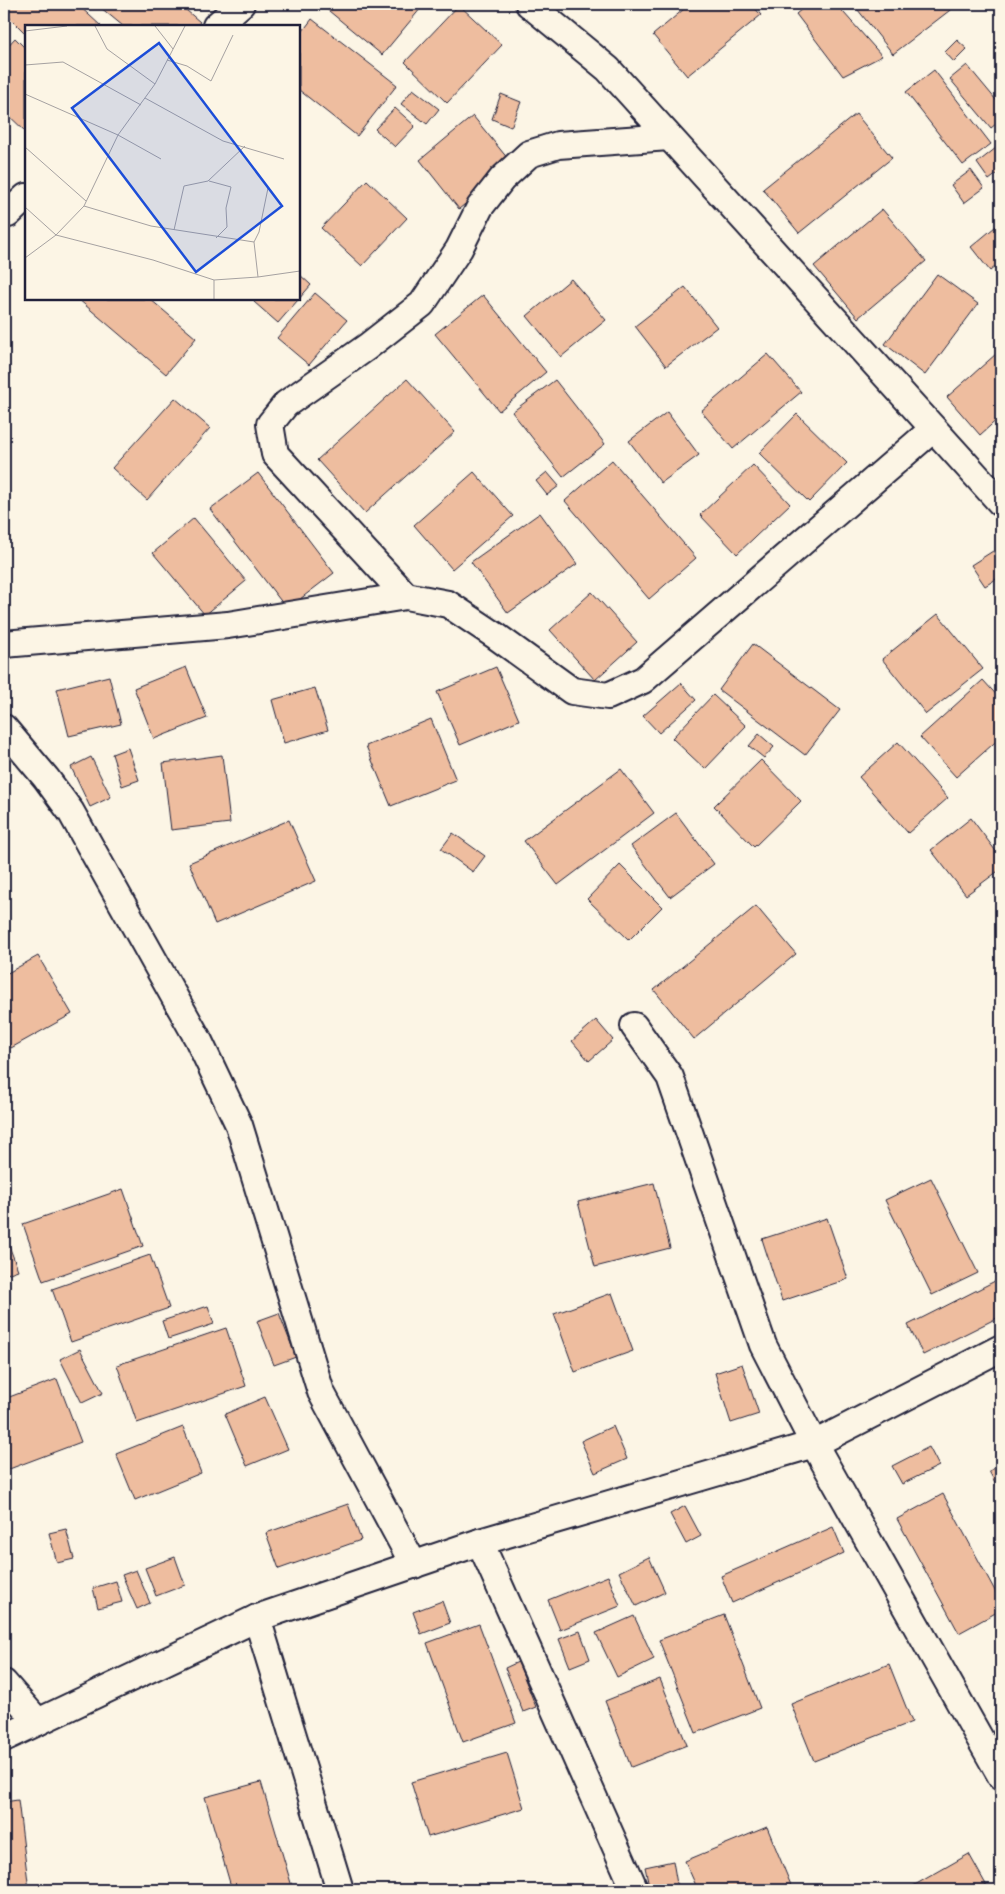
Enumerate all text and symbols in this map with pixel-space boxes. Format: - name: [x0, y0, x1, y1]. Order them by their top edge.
- inset map: [25, 25, 300, 300]

